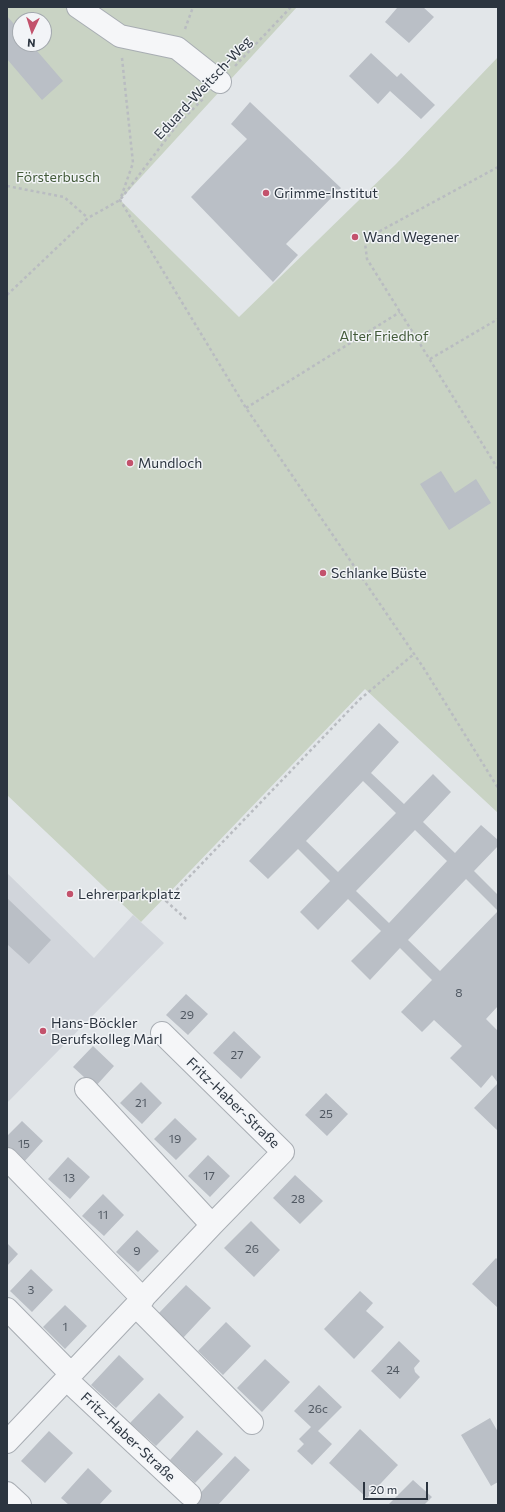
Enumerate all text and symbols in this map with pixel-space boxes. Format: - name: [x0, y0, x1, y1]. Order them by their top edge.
- north arrow: [12, 12, 52, 52]
- street label: Eduard-Weitsch-Weg: [151, 33, 255, 143]
- text: N: [27, 37, 36, 50]
- park label: Försterbusch: [16, 169, 100, 185]
- place label: Grimme-Institut: [274, 185, 378, 201]
- marker: Grimme-Institut: [261, 188, 271, 198]
- place label: Wand Wegener: [363, 229, 459, 245]
- marker: Wand Wegener: [350, 232, 360, 242]
- park label: Alter Friedhof: [340, 328, 428, 344]
- place label: Mundloch: [138, 455, 202, 471]
- marker: Mundloch: [125, 458, 135, 468]
- place label: Schlanke Büste: [331, 565, 427, 581]
- marker: Schlanke Büste: [318, 568, 328, 578]
- place label: Lehrerparkplatz: [78, 886, 180, 902]
- marker: Lehrerparkplatz: [65, 889, 75, 899]
- house number: 8: [455, 986, 463, 1000]
- house number: 29: [180, 1008, 194, 1022]
- place label: Hans-Böckler Berufskolleg Marl: [51, 1015, 163, 1048]
- marker: Hans-Böckler Berufskolleg Marl: [38, 1026, 48, 1036]
- house number: 27: [231, 1048, 243, 1062]
- street label: Fritz-Haber-Straße: [183, 1054, 283, 1152]
- house number: 21: [135, 1096, 147, 1110]
- house number: 25: [319, 1107, 333, 1121]
- house number: 19: [169, 1132, 181, 1146]
- house number: 15: [18, 1137, 30, 1151]
- house number: 17: [203, 1169, 215, 1183]
- house number: 13: [63, 1171, 75, 1185]
- house number: 28: [291, 1192, 305, 1206]
- house number: 11: [98, 1208, 108, 1222]
- house number: 26: [245, 1242, 259, 1256]
- house number: 9: [133, 1244, 141, 1258]
- house number: 3: [28, 1283, 34, 1297]
- house number: 1: [62, 1320, 68, 1334]
- house number: 24: [386, 1363, 400, 1377]
- street label: Fritz-Haber-Straße: [77, 1389, 179, 1485]
- house number: 26c: [308, 1402, 328, 1416]
- scale bar: [365, 1474, 430, 1500]
- text: 20 m: [370, 1482, 397, 1496]

